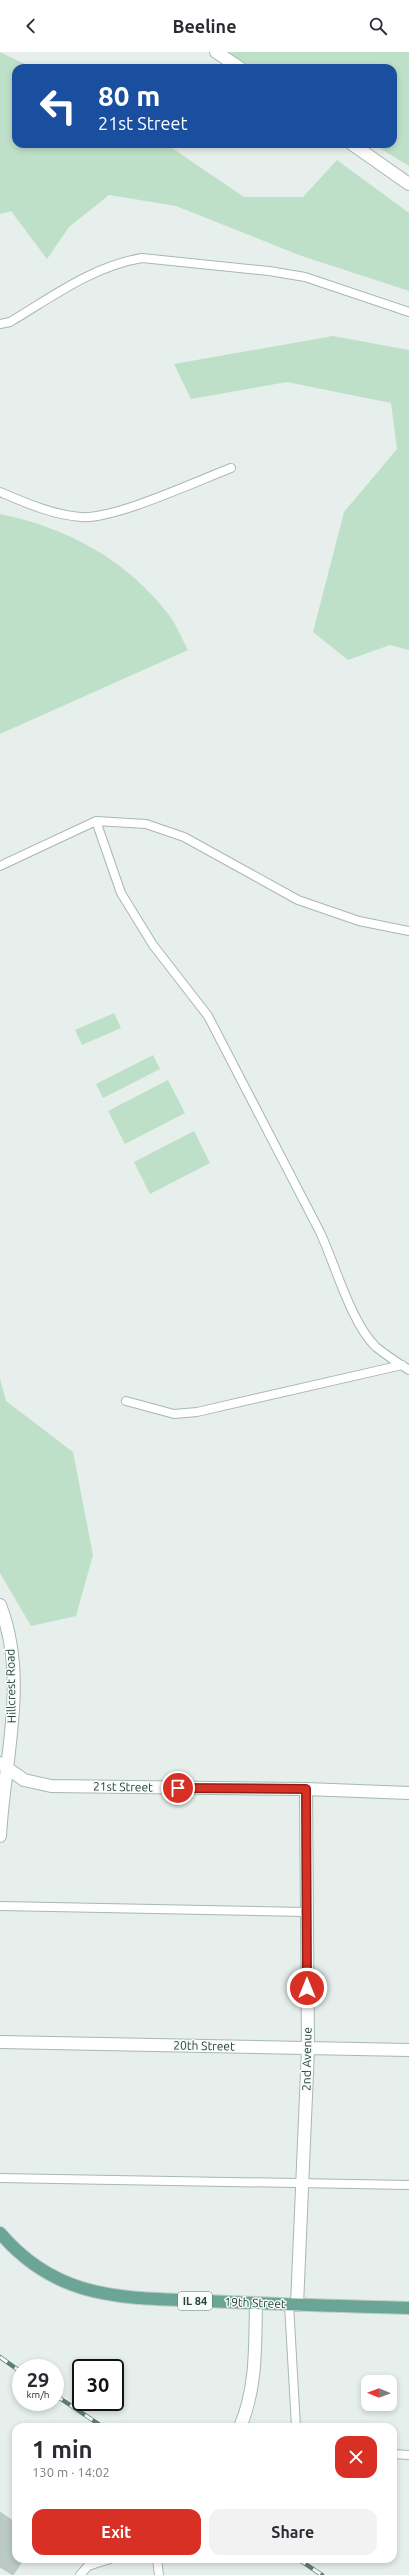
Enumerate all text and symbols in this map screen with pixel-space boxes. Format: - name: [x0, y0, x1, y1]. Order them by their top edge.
- icon: back: [20, 15, 42, 37]
- icon: search: [367, 15, 389, 37]
- text: Beeline: [172, 16, 237, 36]
- icon: left: [32, 80, 84, 132]
- text: 80 m: [98, 80, 160, 111]
- text: 21st Street: [98, 113, 188, 133]
- street label: Hillcrest Road: [3, 1649, 18, 1723]
- pin: [161, 1771, 195, 1805]
- icon: arrive: [167, 1777, 189, 1799]
- street label: 21st Street: [93, 1779, 153, 1794]
- position arrow: [286, 1967, 328, 2009]
- street label: 2nd Avenue: [299, 2027, 314, 2091]
- street label: 20th Street: [173, 2038, 235, 2053]
- road number: IL 84: [178, 2292, 212, 2310]
- street label: 19th Street: [224, 2295, 286, 2310]
- speed limit sign: 30: [72, 2359, 124, 2411]
- text: 29: [27, 2368, 49, 2391]
- north arrow: [361, 2375, 397, 2411]
- map controls: [361, 2375, 397, 2411]
- text: km/h: [26, 2389, 50, 2400]
- text: 1 min: [32, 2436, 93, 2463]
- button: close: [335, 2436, 377, 2478]
- text: 130 m · 14:02: [32, 2465, 110, 2479]
- button: Exit: [32, 2509, 201, 2555]
- button: Share: [209, 2509, 377, 2555]

